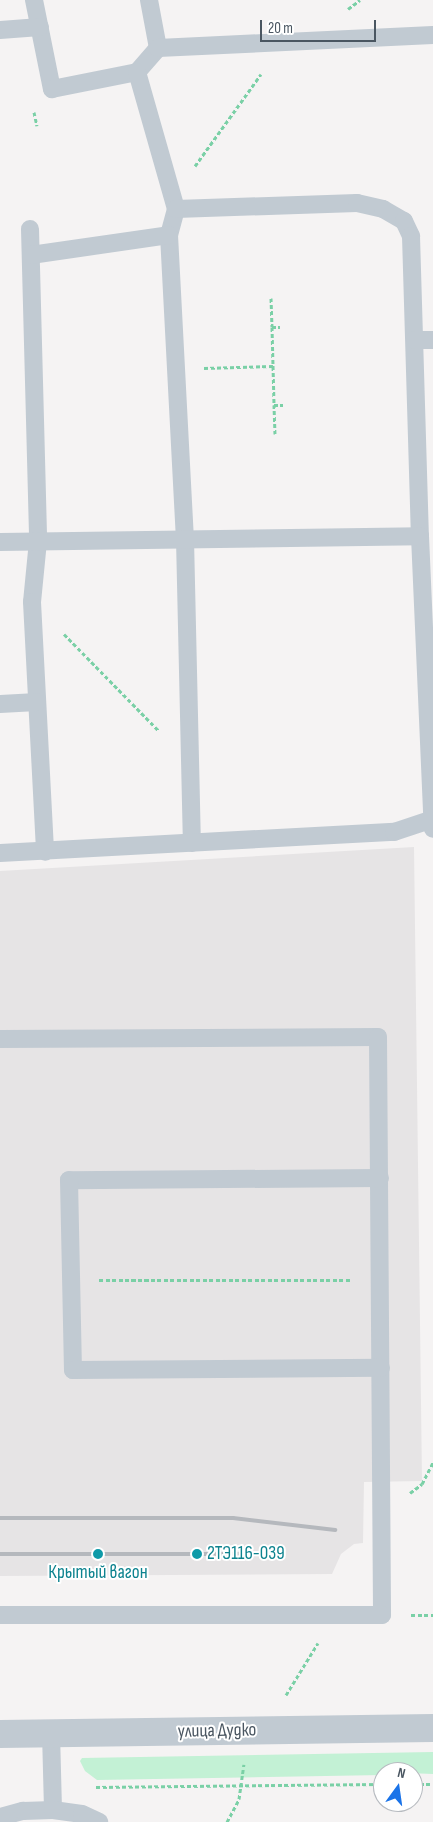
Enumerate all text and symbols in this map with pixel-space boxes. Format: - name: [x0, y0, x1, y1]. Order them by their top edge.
- scale bar: [263, 10, 379, 42]
- text: 20 m: [268, 19, 293, 38]
- place label: 2ТЭ116-039: [207, 1543, 285, 1565]
- marker: Крытый вагон: [92, 1548, 104, 1560]
- marker: 2ТЭ116-039: [191, 1548, 203, 1560]
- place label: Крытый вагон: [48, 1562, 148, 1584]
- street label: улица Дудко: [177, 1719, 257, 1743]
- north arrow: [373, 1762, 423, 1812]
- text: N: [396, 1764, 407, 1782]

